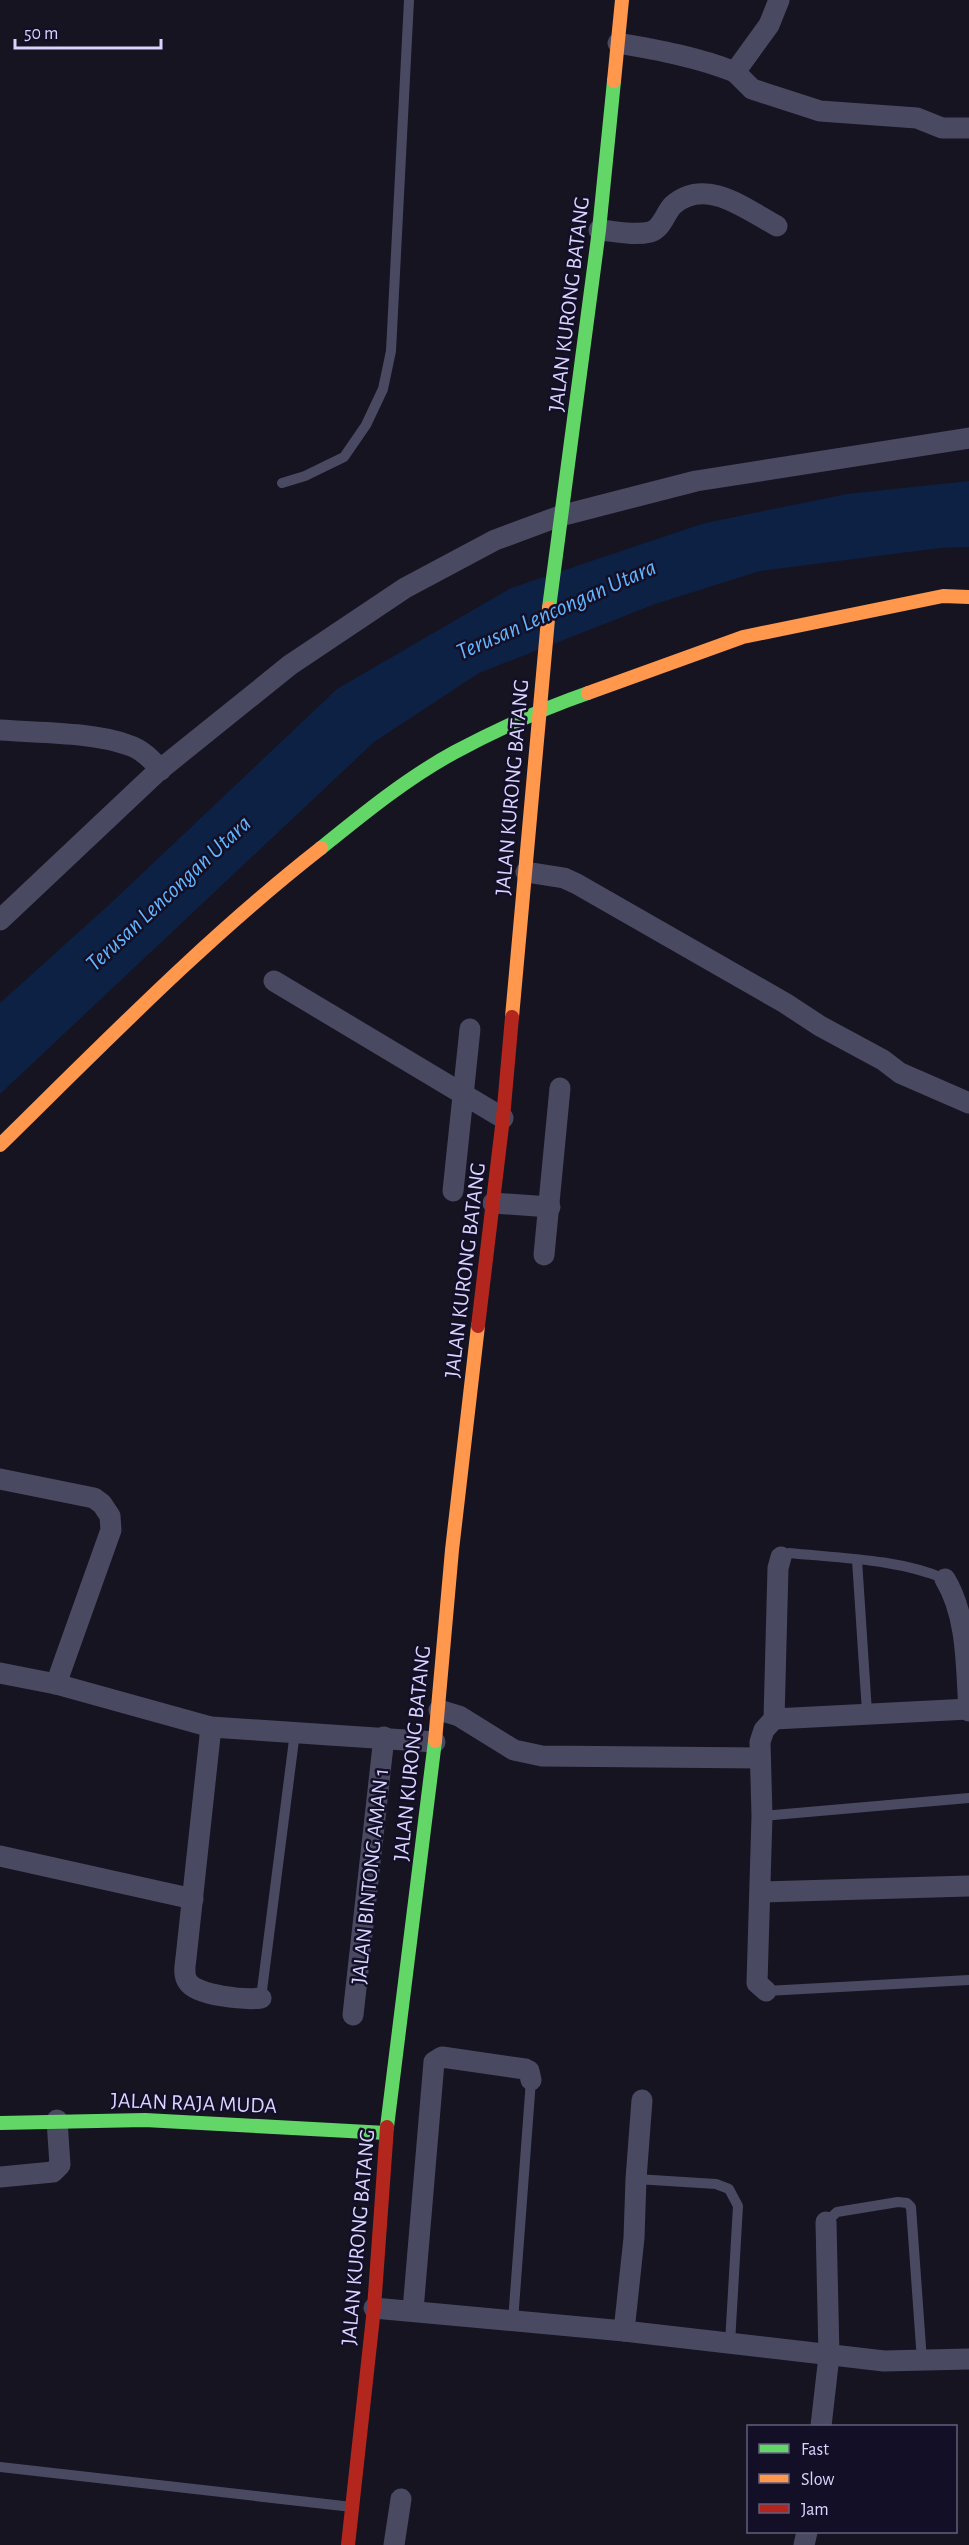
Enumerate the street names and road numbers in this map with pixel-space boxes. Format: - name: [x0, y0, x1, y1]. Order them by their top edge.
- street label: JALAN KURONG BATANG: [545, 195, 593, 413]
- street label: JALAN KURONG BATANG: [492, 678, 532, 896]
- street label: JALAN KURONG BATANG: [441, 1161, 489, 1379]
- street label: JALAN KURONG BATANG: [390, 1644, 434, 1862]
- street label: JALAN BINTONG AMAN 1: [348, 1767, 392, 1985]
- street label: JALAN RAJA MUDA: [111, 2089, 278, 2117]
- street label: JALAN KURONG BATANG: [338, 2128, 378, 2346]

